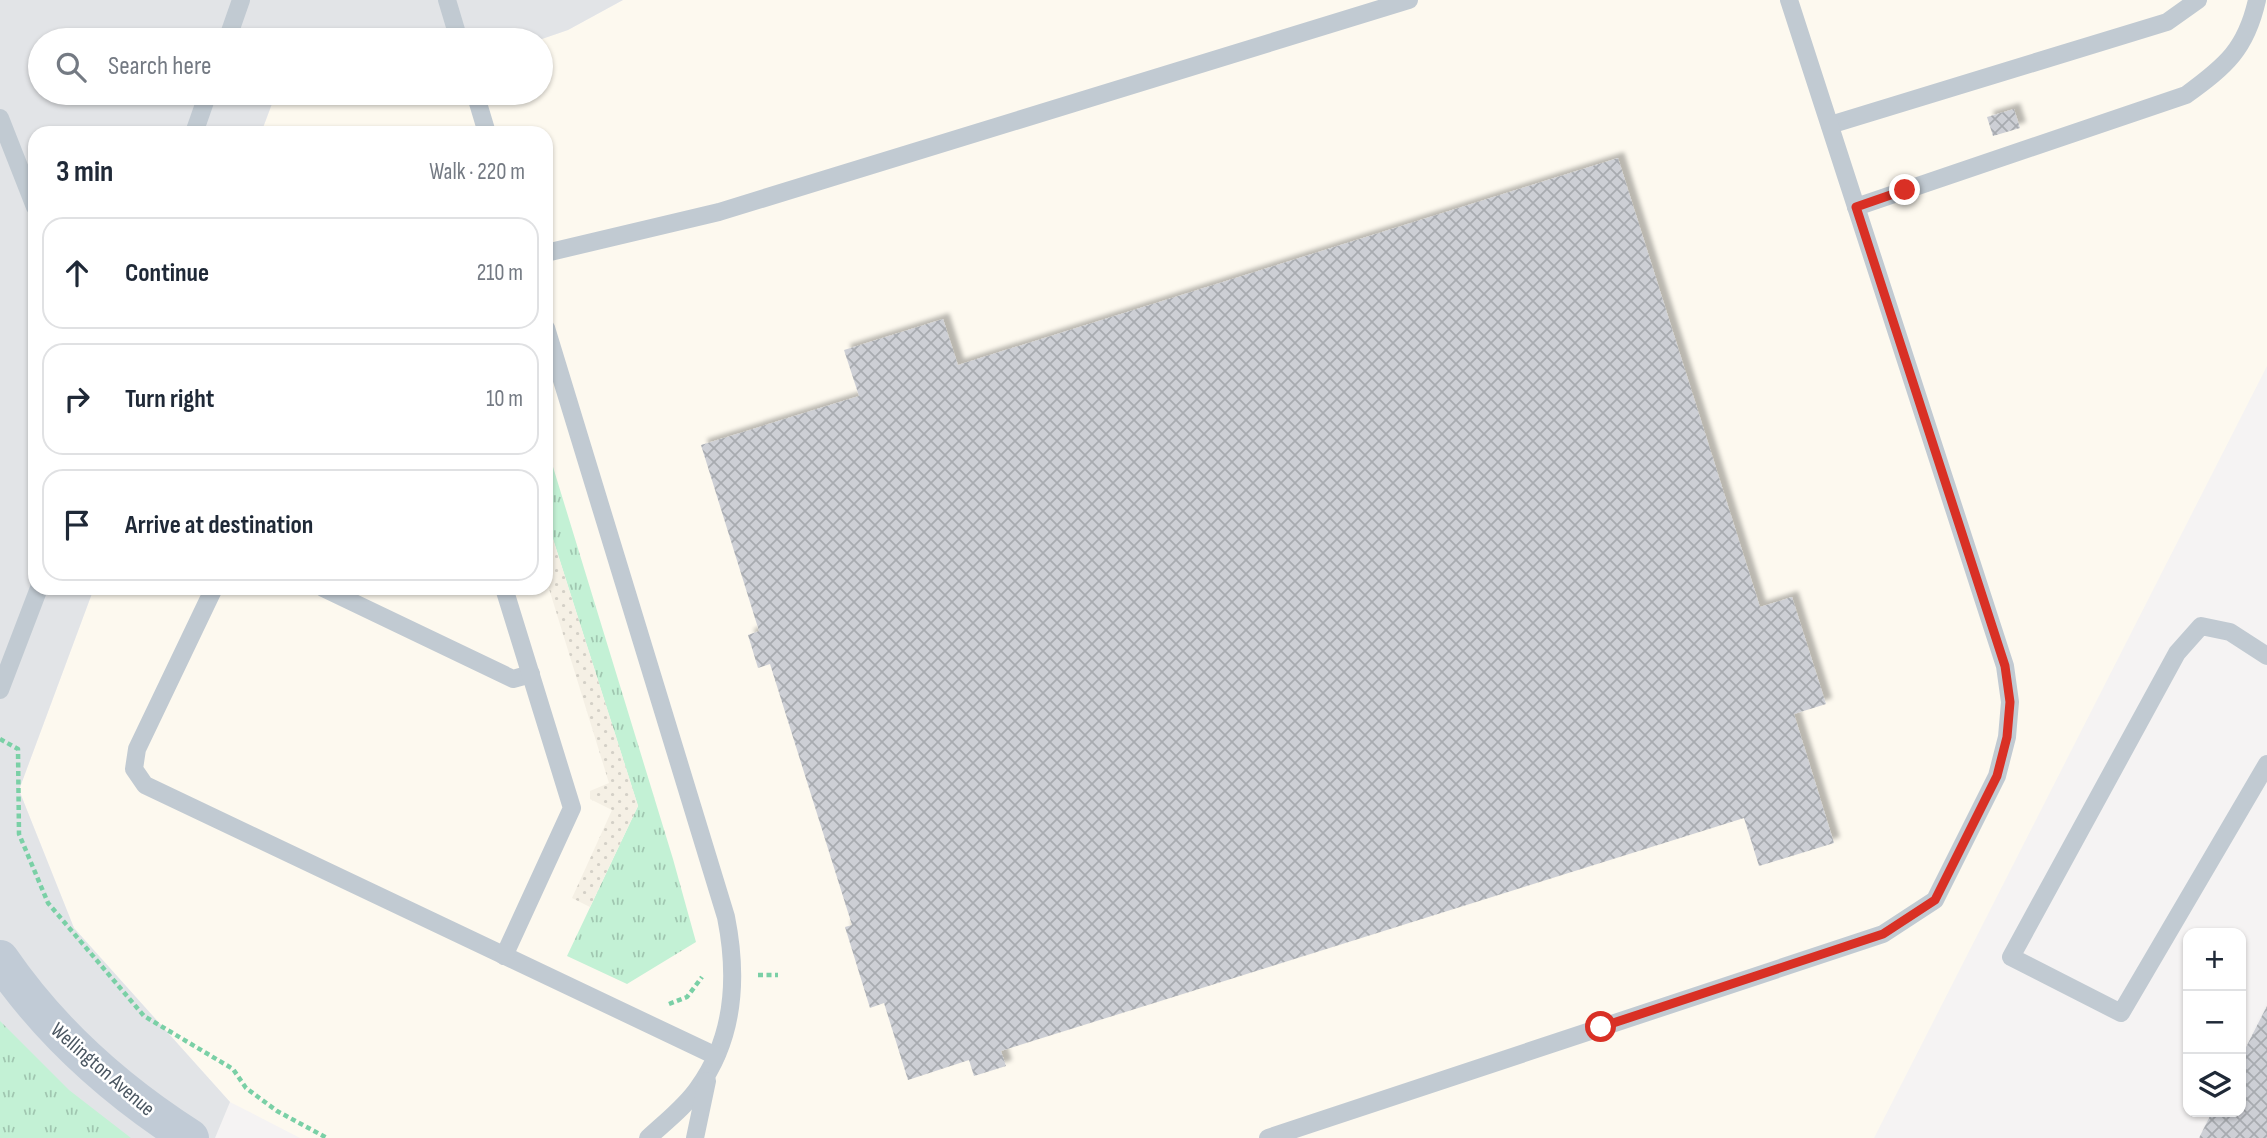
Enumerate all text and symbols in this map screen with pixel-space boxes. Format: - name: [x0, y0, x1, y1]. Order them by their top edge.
- search box: [28, 28, 553, 105]
- icon: search: [52, 48, 90, 86]
- text: Search here: [108, 51, 211, 82]
- text: 3 min: [56, 154, 113, 190]
- text: Walk · 220 m: [429, 158, 525, 186]
- route end: [1889, 174, 1920, 205]
- icon: ahead: [58, 254, 96, 292]
- text: Continue: [125, 258, 209, 289]
- text: 210 m: [477, 259, 523, 287]
- icon: right: [58, 380, 96, 418]
- text: Turn right: [125, 384, 214, 415]
- text: 10 m: [486, 385, 523, 413]
- icon: arrive: [58, 506, 96, 544]
- text: Arrive at destination: [125, 510, 313, 541]
- map controls: [2183, 928, 2246, 1117]
- button: +: [2183, 928, 2246, 991]
- button: −: [2183, 991, 2246, 1054]
- route start: [1585, 1011, 1616, 1042]
- street label: Wellington Avenue: [45, 1017, 160, 1121]
- button: layers: [2183, 1054, 2246, 1117]

